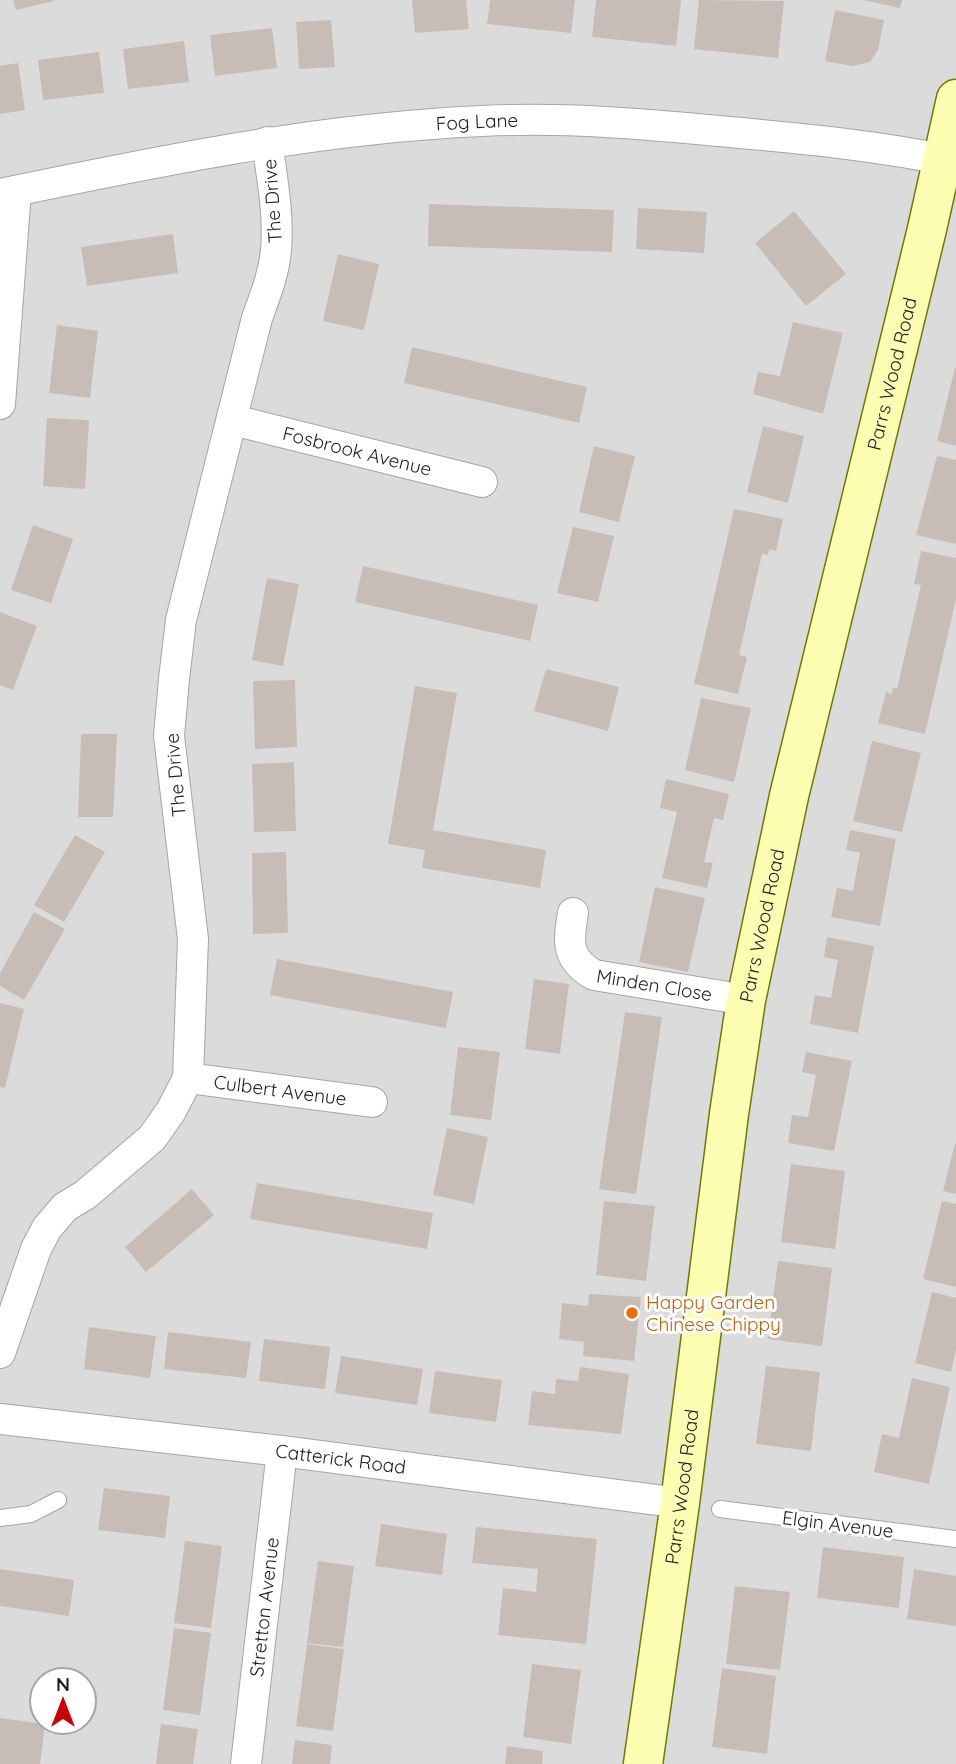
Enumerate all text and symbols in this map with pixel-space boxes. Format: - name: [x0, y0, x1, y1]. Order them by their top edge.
- street label: Fog Lane: [435, 108, 518, 136]
- street label: The Drive: [257, 158, 287, 244]
- street label: Parrs Wood Road: [862, 295, 922, 453]
- street label: Fosbrook Avenue: [280, 421, 434, 481]
- street label: The Drive: [159, 732, 191, 818]
- street label: Parrs Wood Road: [734, 847, 790, 1005]
- street label: Minden Close: [595, 964, 714, 1006]
- street label: Culbert Avenue: [212, 1069, 348, 1111]
- place label: Happy Garden Chinese Chippy: [646, 1290, 781, 1336]
- marker: Happy Garden Chinese Chippy: [624, 1305, 640, 1321]
- street label: Parrs Wood Road: [659, 1408, 704, 1566]
- street label: Catterick Road: [274, 1438, 407, 1479]
- street label: Elgin Avenue: [781, 1505, 895, 1543]
- street label: Stretton Avenue: [244, 1536, 284, 1678]
- north arrow: [28, 1666, 98, 1736]
- text: N: [56, 1672, 70, 1696]

